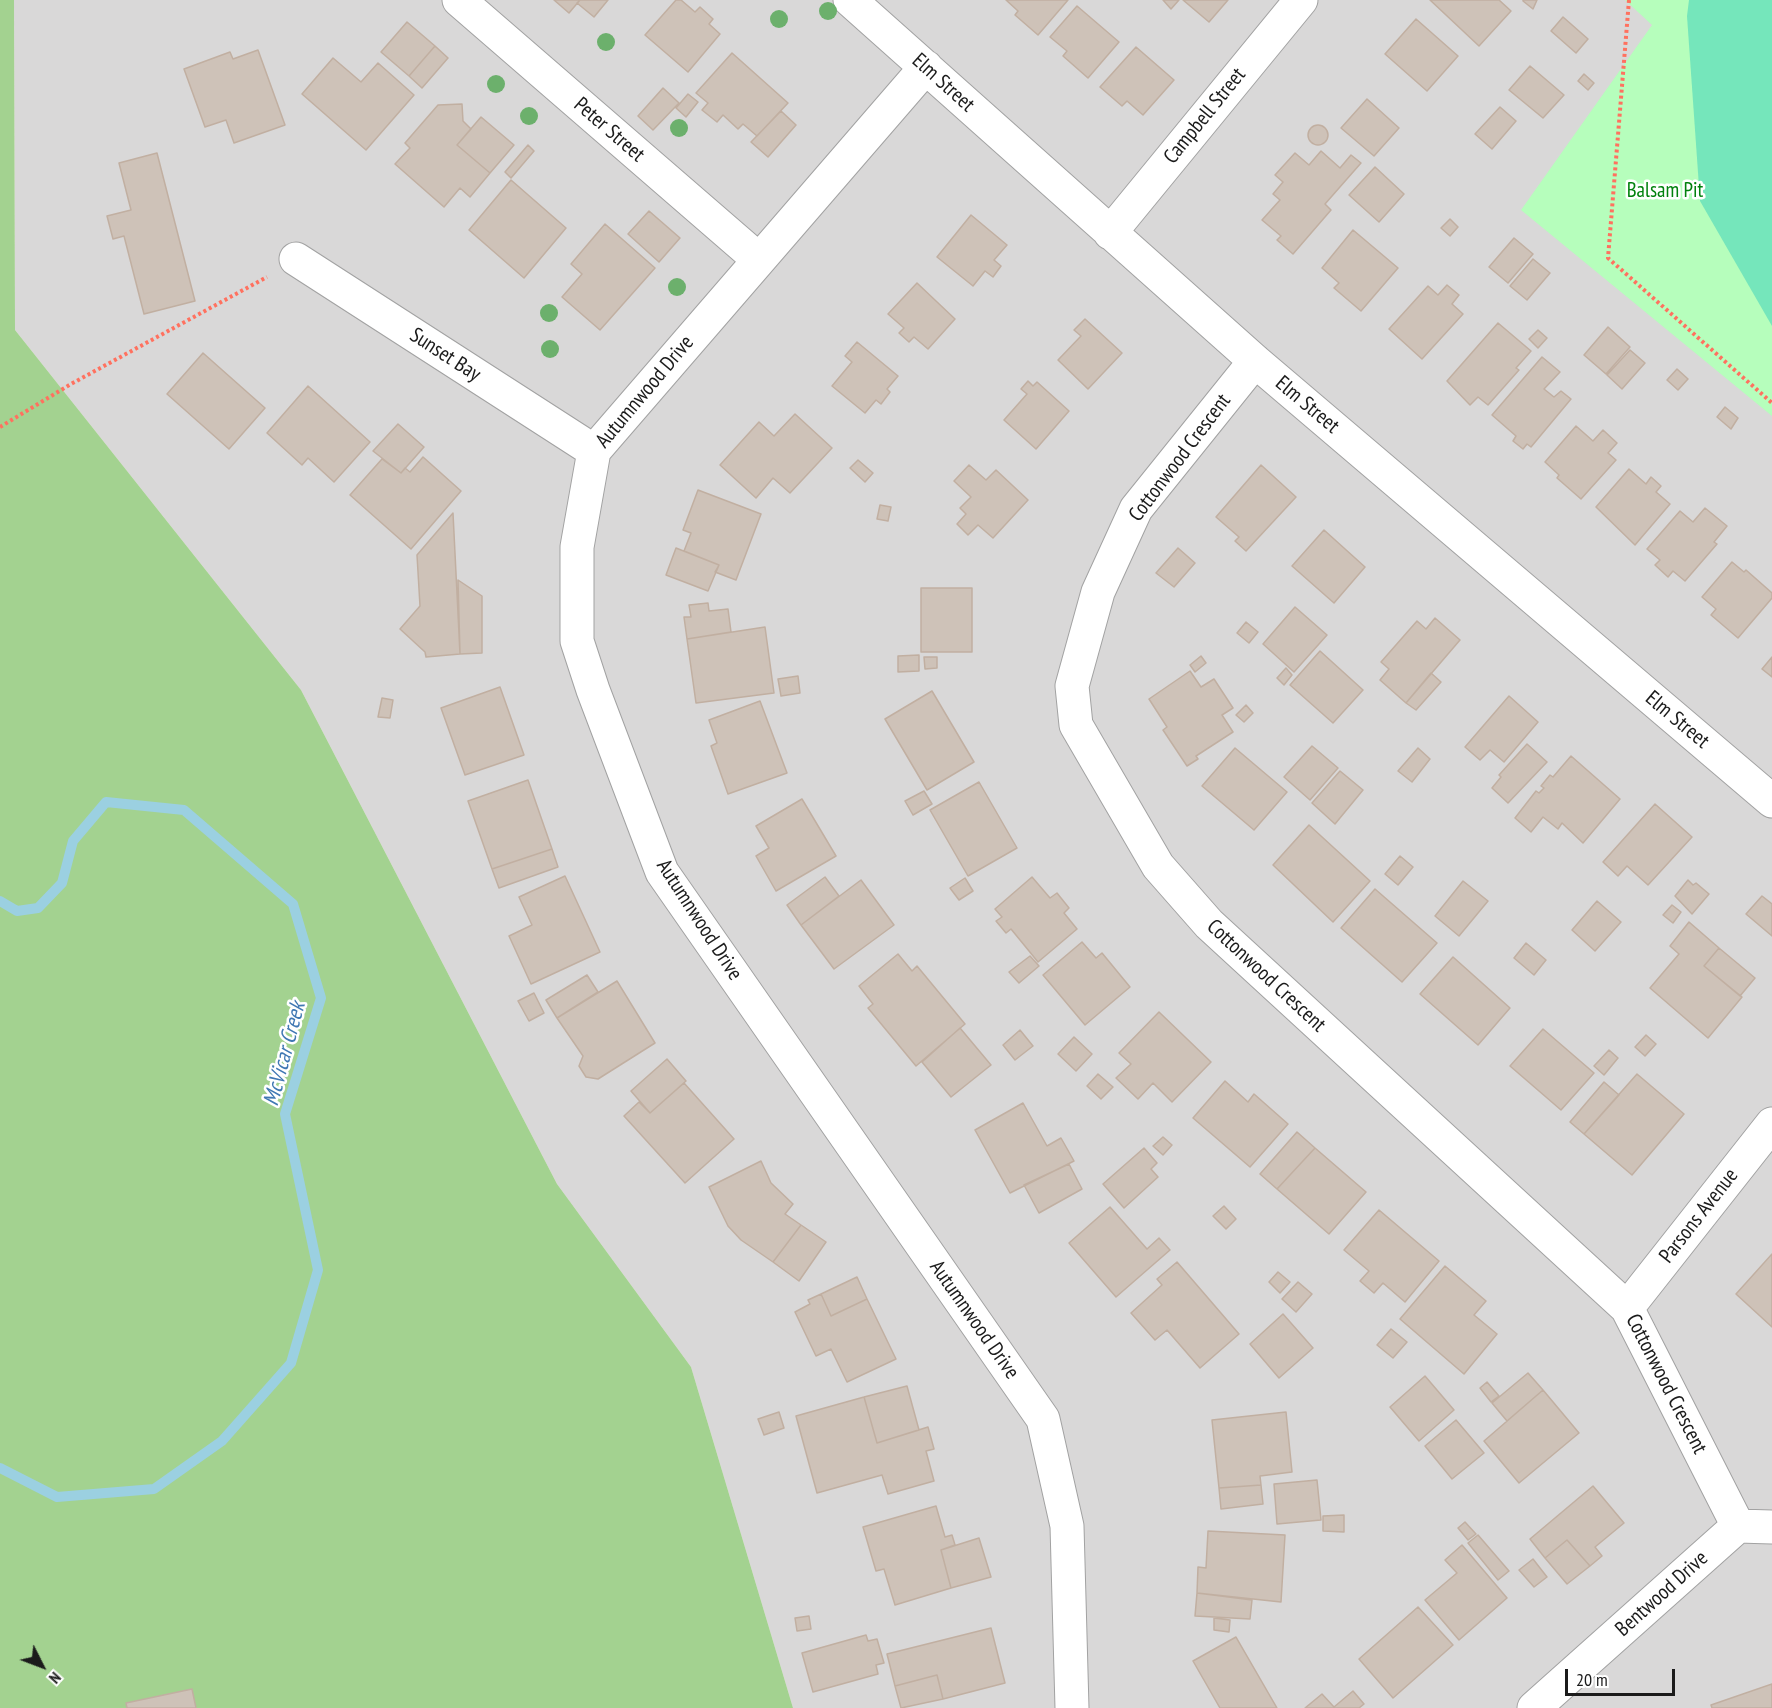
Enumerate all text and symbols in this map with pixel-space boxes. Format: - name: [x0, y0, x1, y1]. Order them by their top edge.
- street label: Elm Street: [907, 48, 979, 118]
- street label: Campbell Street: [1159, 63, 1251, 169]
- street label: Peter Street: [568, 92, 650, 168]
- park label: Balsam Pit: [1627, 178, 1703, 204]
- street label: Sunset Bay: [405, 323, 485, 387]
- street label: Autumnwood Drive: [591, 331, 699, 453]
- street label: Elm Street: [1270, 371, 1344, 439]
- street label: Cottonwood Crescent: [1124, 389, 1236, 527]
- street label: Elm Street: [1640, 686, 1714, 754]
- street label: Autumnwood Drive: [651, 855, 747, 985]
- street label: Cottonwood Crescent: [1201, 915, 1331, 1037]
- water label: McVicar Creek: [258, 999, 312, 1109]
- street label: Parsons Avenue: [1654, 1164, 1744, 1268]
- street label: Autumnwood Drive: [924, 1256, 1024, 1384]
- street label: Cottonwood Crescent: [1620, 1310, 1712, 1458]
- street label: Bentwood Drive: [1611, 1546, 1713, 1642]
- north arrow: [12, 1636, 72, 1696]
- scale bar: [1568, 1657, 1678, 1695]
- text: N: [45, 1668, 66, 1688]
- text: 20 m: [1576, 1668, 1608, 1691]

